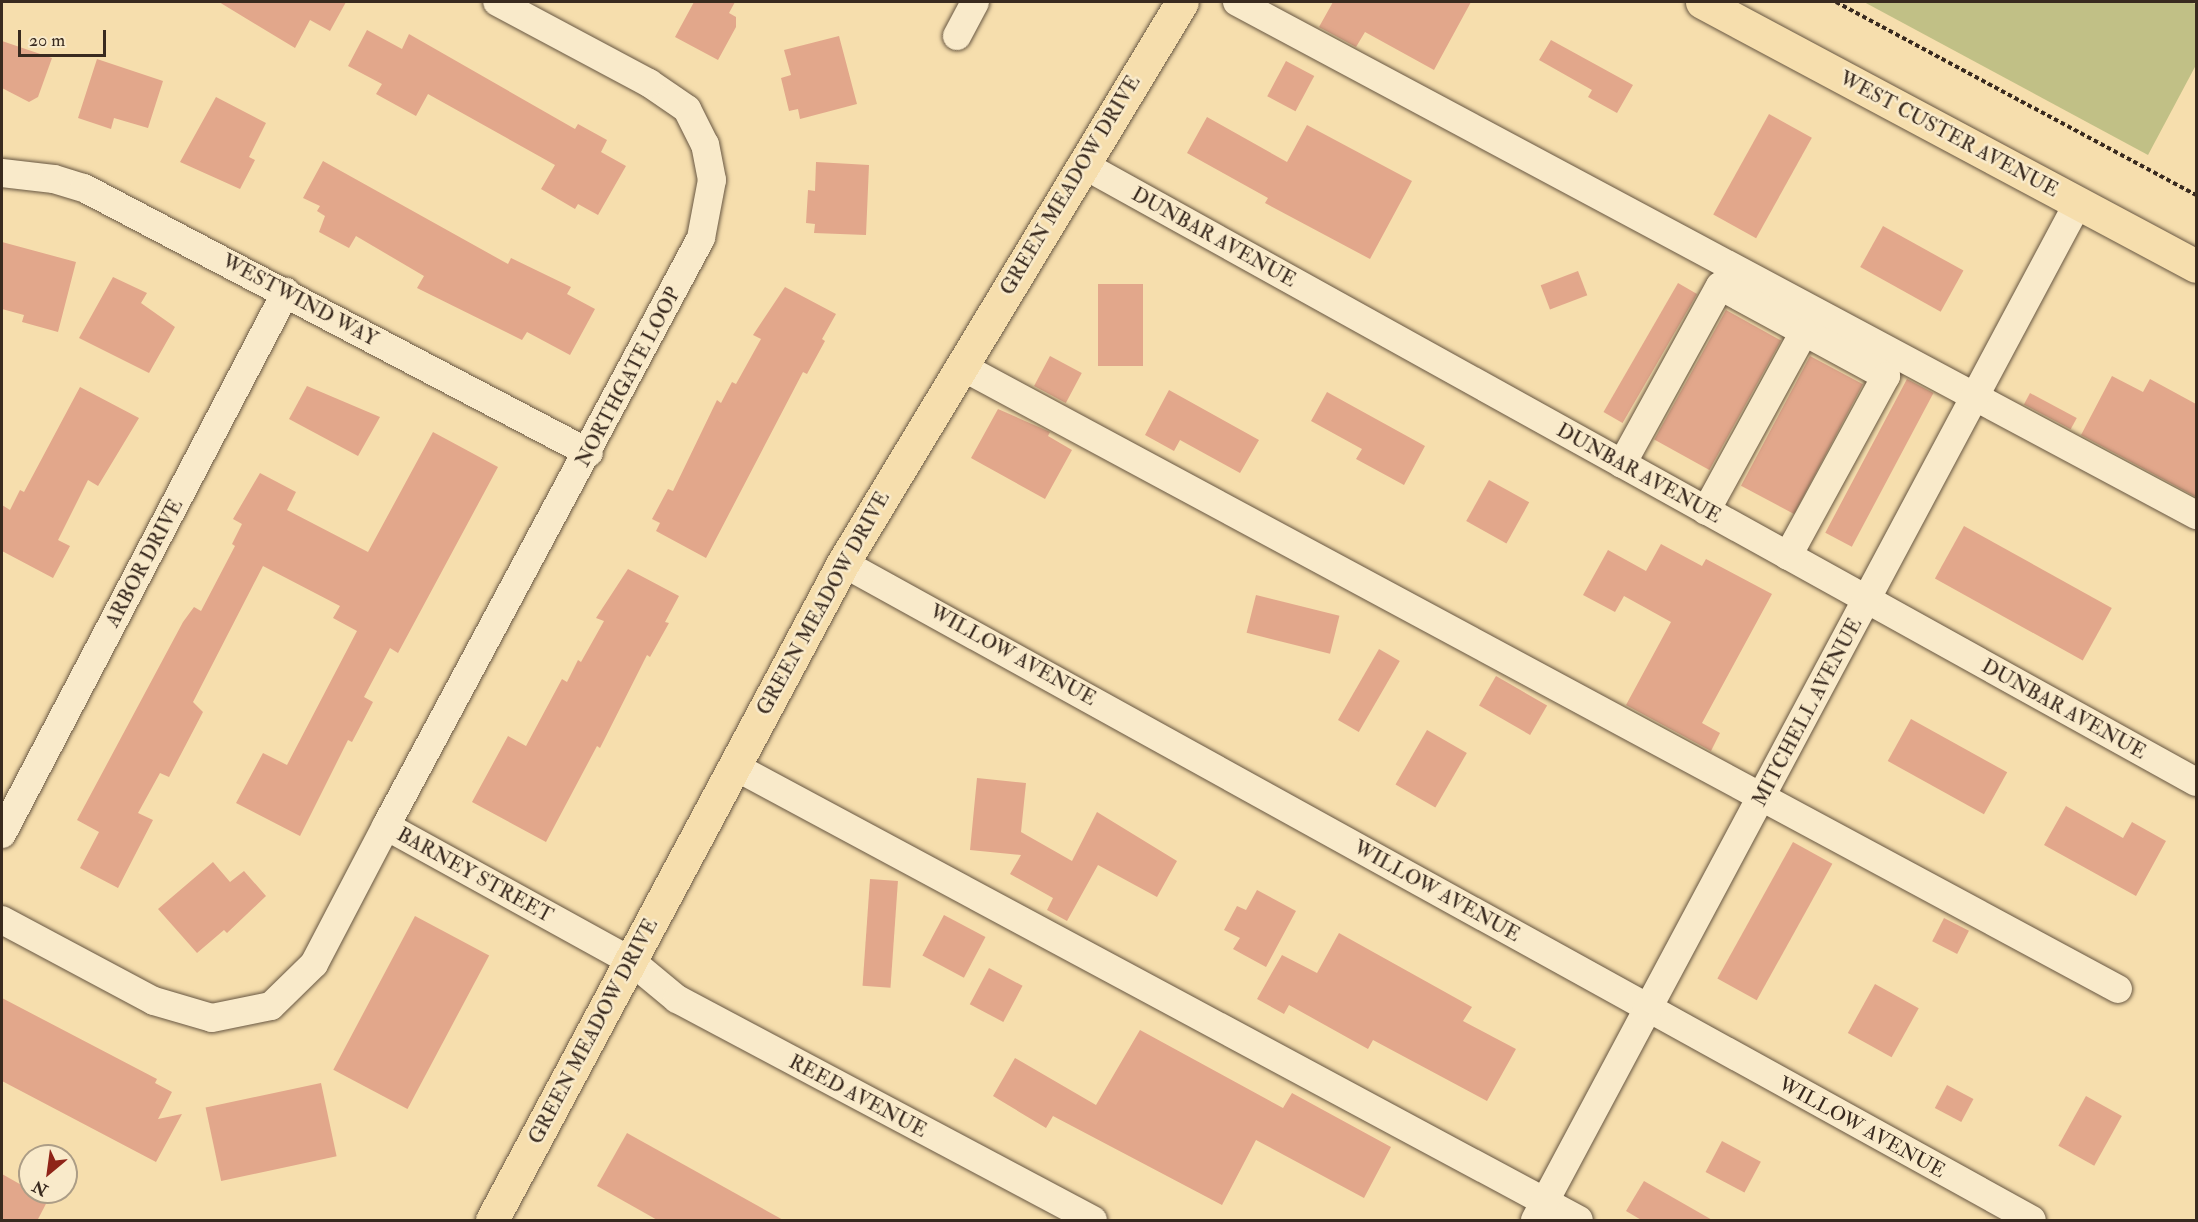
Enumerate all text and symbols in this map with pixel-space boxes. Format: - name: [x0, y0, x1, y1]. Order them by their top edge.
- scale bar: [21, 18, 110, 56]
- text: 20 m: [29, 29, 65, 52]
- street label: WEST CUSTER AVENUE: [1836, 66, 2062, 202]
- street label: GREEN MEADOW DRIVE: [995, 71, 1145, 299]
- street label: DUNBAR AVENUE: [1128, 182, 1300, 292]
- street label: WESTWIND WAY: [218, 249, 382, 351]
- street label: NORTHGATE LOOP: [571, 283, 685, 471]
- street label: DUNBAR AVENUE: [1553, 418, 1725, 528]
- street label: GREEN MEADOW DRIVE: [751, 487, 895, 719]
- street label: ARBOR DRIVE: [100, 495, 188, 631]
- street label: WILLOW AVENUE: [926, 599, 1100, 711]
- street label: MITCHELL AVENUE: [1747, 614, 1867, 810]
- street label: DUNBAR AVENUE: [1978, 654, 2150, 764]
- street label: BARNEY STREET: [393, 822, 557, 928]
- street label: WILLOW AVENUE: [1350, 835, 1524, 947]
- street label: GREEN MEADOW DRIVE: [523, 914, 663, 1148]
- street label: REED AVENUE: [785, 1050, 931, 1142]
- street label: WILLOW AVENUE: [1775, 1071, 1949, 1183]
- north arrow: [18, 1144, 78, 1204]
- text: N: [29, 1176, 51, 1200]

